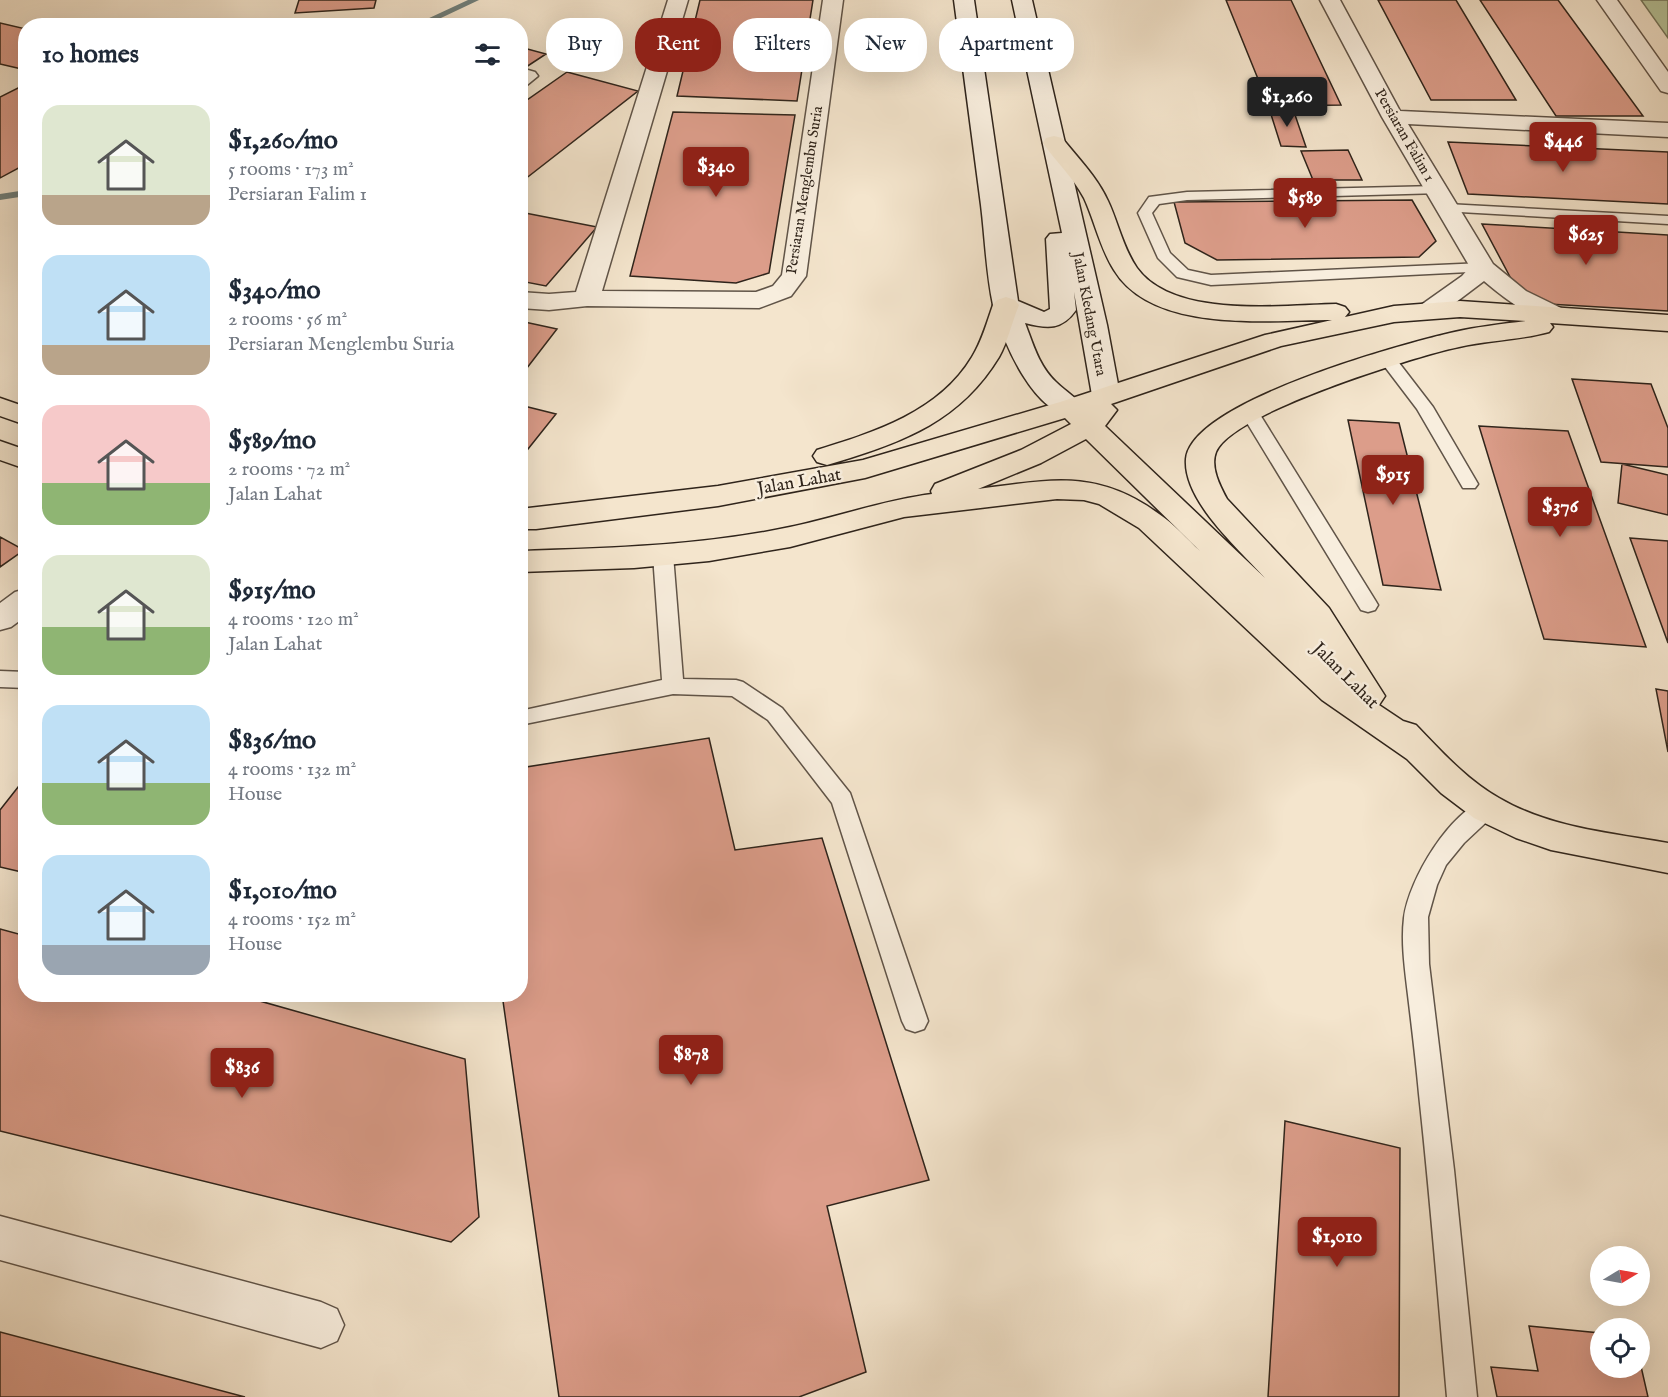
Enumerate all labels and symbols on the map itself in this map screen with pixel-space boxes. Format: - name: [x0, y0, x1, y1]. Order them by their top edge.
- pin: $1,260: [1238, 77, 1336, 128]
- street label: Persiaran Falim 1: [1370, 85, 1439, 185]
- street label: Persiaran Menglembu Suria: [782, 104, 827, 275]
- pin: $446: [1527, 122, 1599, 173]
- pin: $340: [680, 147, 752, 198]
- pin: $589: [1269, 178, 1341, 229]
- pin: $625: [1550, 215, 1622, 266]
- street label: Jalan Kledang Utara: [1068, 249, 1111, 378]
- pin: $915: [1357, 455, 1429, 506]
- street label: Jalan Lahat: [753, 464, 843, 502]
- pin: $376: [1524, 487, 1596, 538]
- street label: Jalan Lahat: [1305, 636, 1383, 714]
- pin: $878: [655, 1035, 727, 1086]
- pin: $836: [206, 1048, 278, 1099]
- pin: $1,010: [1288, 1217, 1386, 1268]
- north arrow: [1590, 1246, 1650, 1306]

